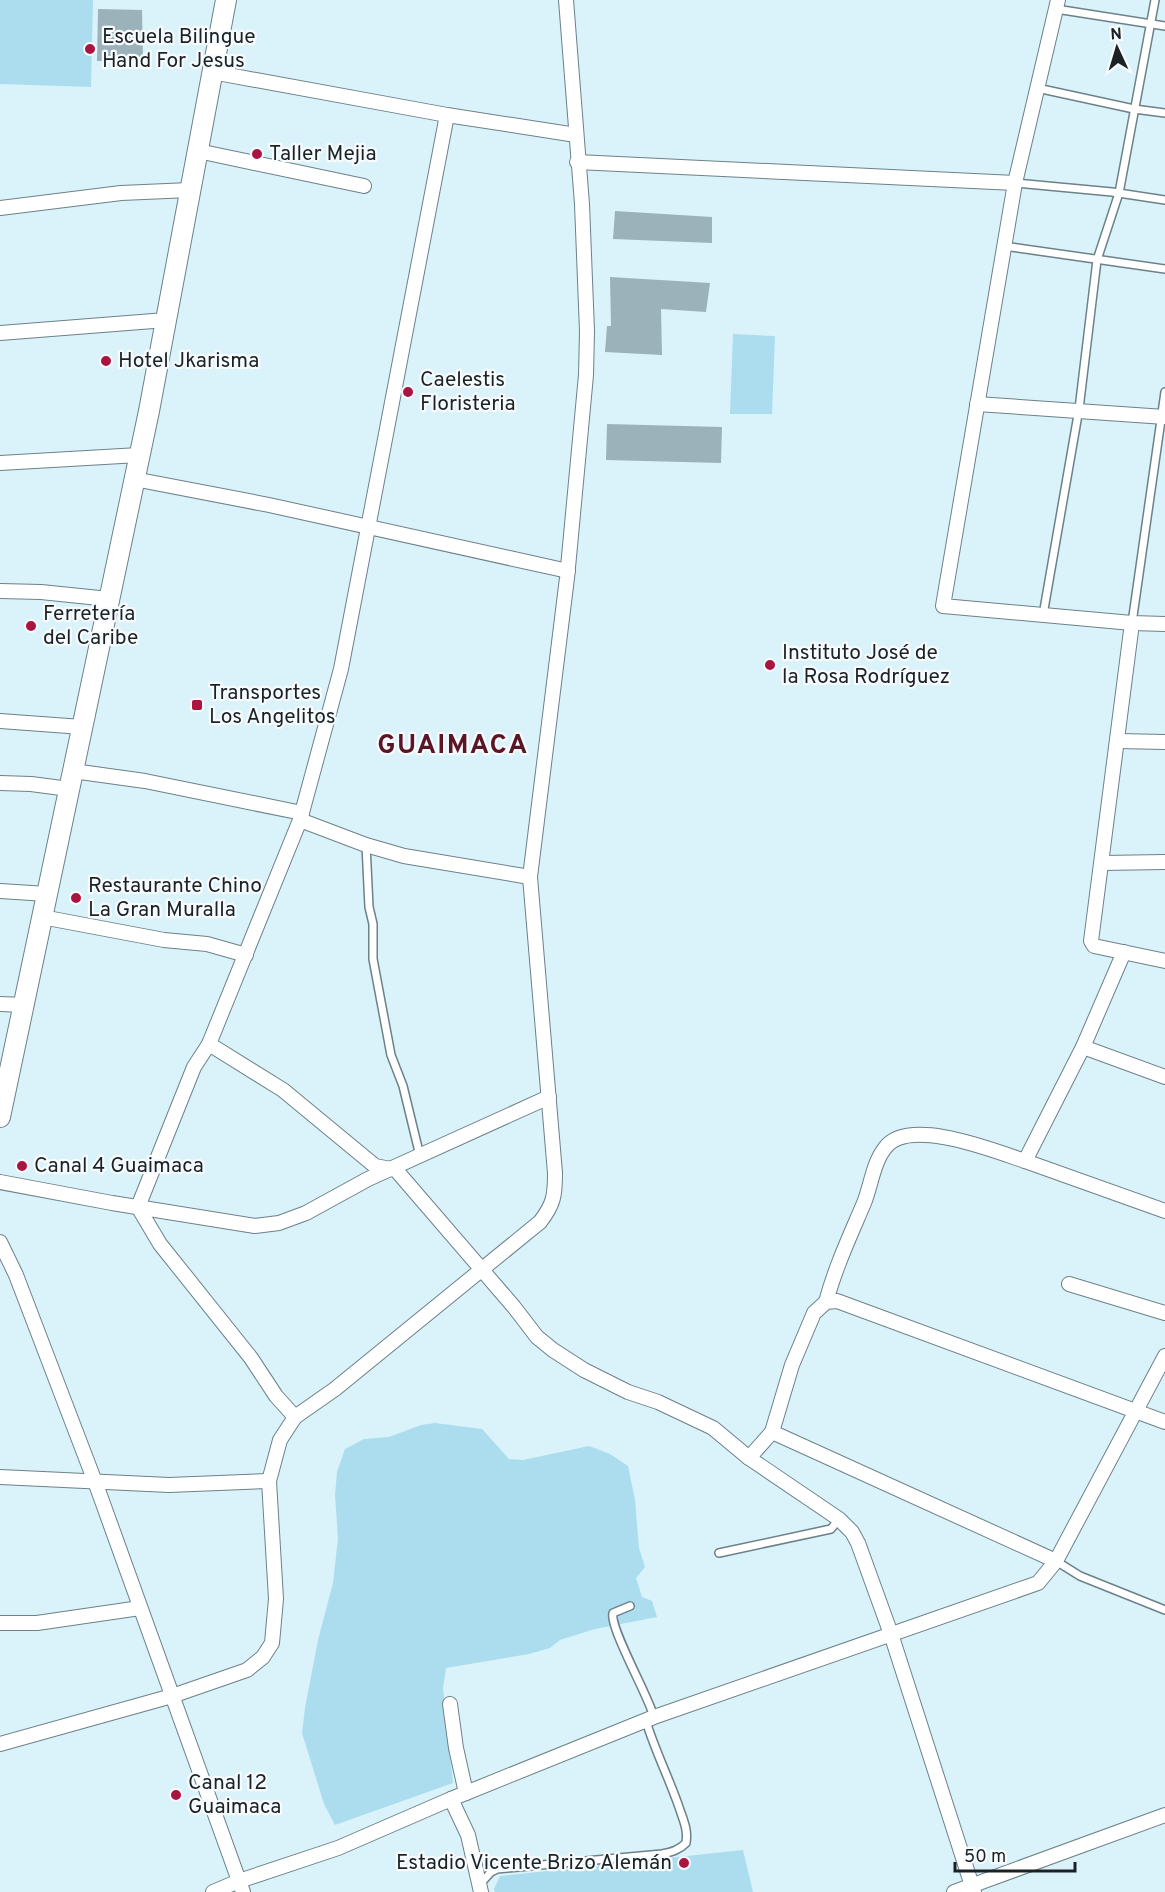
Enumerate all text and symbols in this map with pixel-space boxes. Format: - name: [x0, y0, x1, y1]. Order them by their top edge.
- north arrow: [1087, 18, 1147, 78]
- place label: Escuela Bilingue Hand For Jesus: [102, 24, 256, 75]
- text: N: [1110, 25, 1123, 45]
- marker: Escuela Bilingue Hand For Jesus: [83, 42, 97, 56]
- place label: Taller Mejia: [269, 141, 376, 168]
- marker: Taller Mejia: [250, 147, 264, 161]
- place label: Hotel Jkarisma: [118, 348, 259, 375]
- marker: Hotel Jkarisma: [99, 354, 113, 368]
- place label: Caelestis Floristeria: [420, 367, 516, 418]
- marker: Caelestis Floristeria: [401, 385, 415, 399]
- place label: Ferretería del Caribe: [43, 601, 138, 652]
- marker: Ferretería del Caribe: [24, 619, 38, 633]
- place label: Instituto José de la Rosa Rodríguez: [782, 640, 950, 691]
- marker: Instituto José de la Rosa Rodríguez: [763, 658, 777, 672]
- place label: Transportes Los Angelitos: [209, 680, 336, 731]
- marker: Transportes Los Angelitos: [190, 698, 204, 712]
- district label: GUAIMACA: [377, 729, 529, 763]
- place label: Restaurante Chino La Gran Muralla: [88, 873, 262, 924]
- marker: Restaurante Chino La Gran Muralla: [69, 891, 83, 905]
- place label: Canal 4 Guaimaca: [34, 1153, 204, 1180]
- marker: Canal 4 Guaimaca: [15, 1159, 29, 1173]
- place label: Canal 12 Guaimaca: [188, 1770, 281, 1821]
- marker: Canal 12 Guaimaca: [169, 1788, 183, 1802]
- scale bar: [955, 1835, 1075, 1873]
- text: 50 m: [964, 1846, 1006, 1869]
- place label: Estadio Vicente Brizo Alemán: [396, 1850, 672, 1877]
- marker: Estadio Vicente Brizo Alemán: [677, 1856, 691, 1870]

